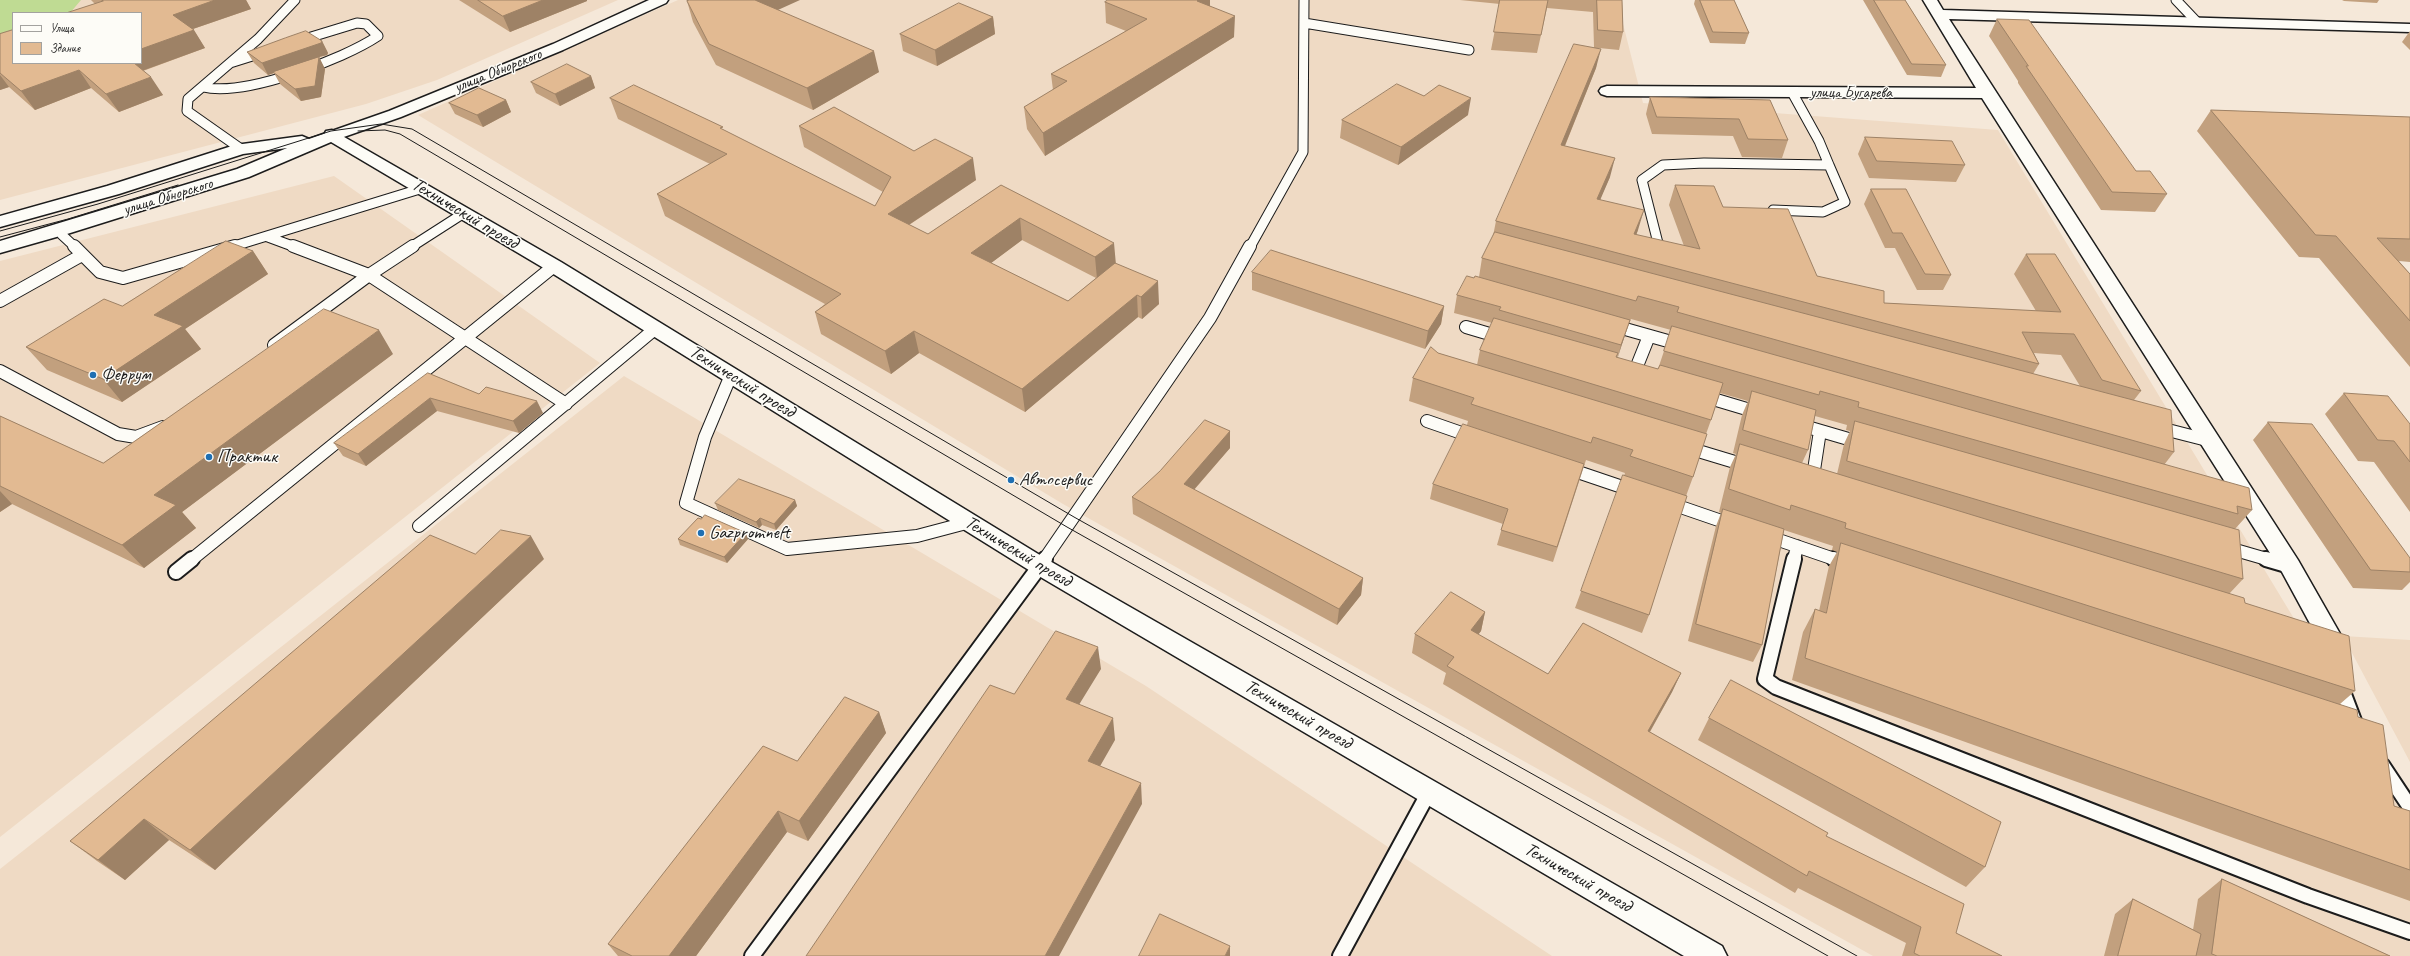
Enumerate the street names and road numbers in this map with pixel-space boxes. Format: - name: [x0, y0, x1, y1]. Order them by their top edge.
- street label: улица Обнорского: [451, 45, 545, 97]
- street label: улица Бугарева: [1810, 83, 1892, 103]
- street label: Технический проезд: [408, 173, 522, 255]
- street label: улица Обнорского: [121, 174, 215, 220]
- street label: Технический проезд: [685, 340, 799, 424]
- street label: Технический проезд: [961, 511, 1075, 593]
- street label: Технический проезд: [1240, 675, 1356, 755]
- street label: Технический проезд: [1520, 838, 1636, 918]

